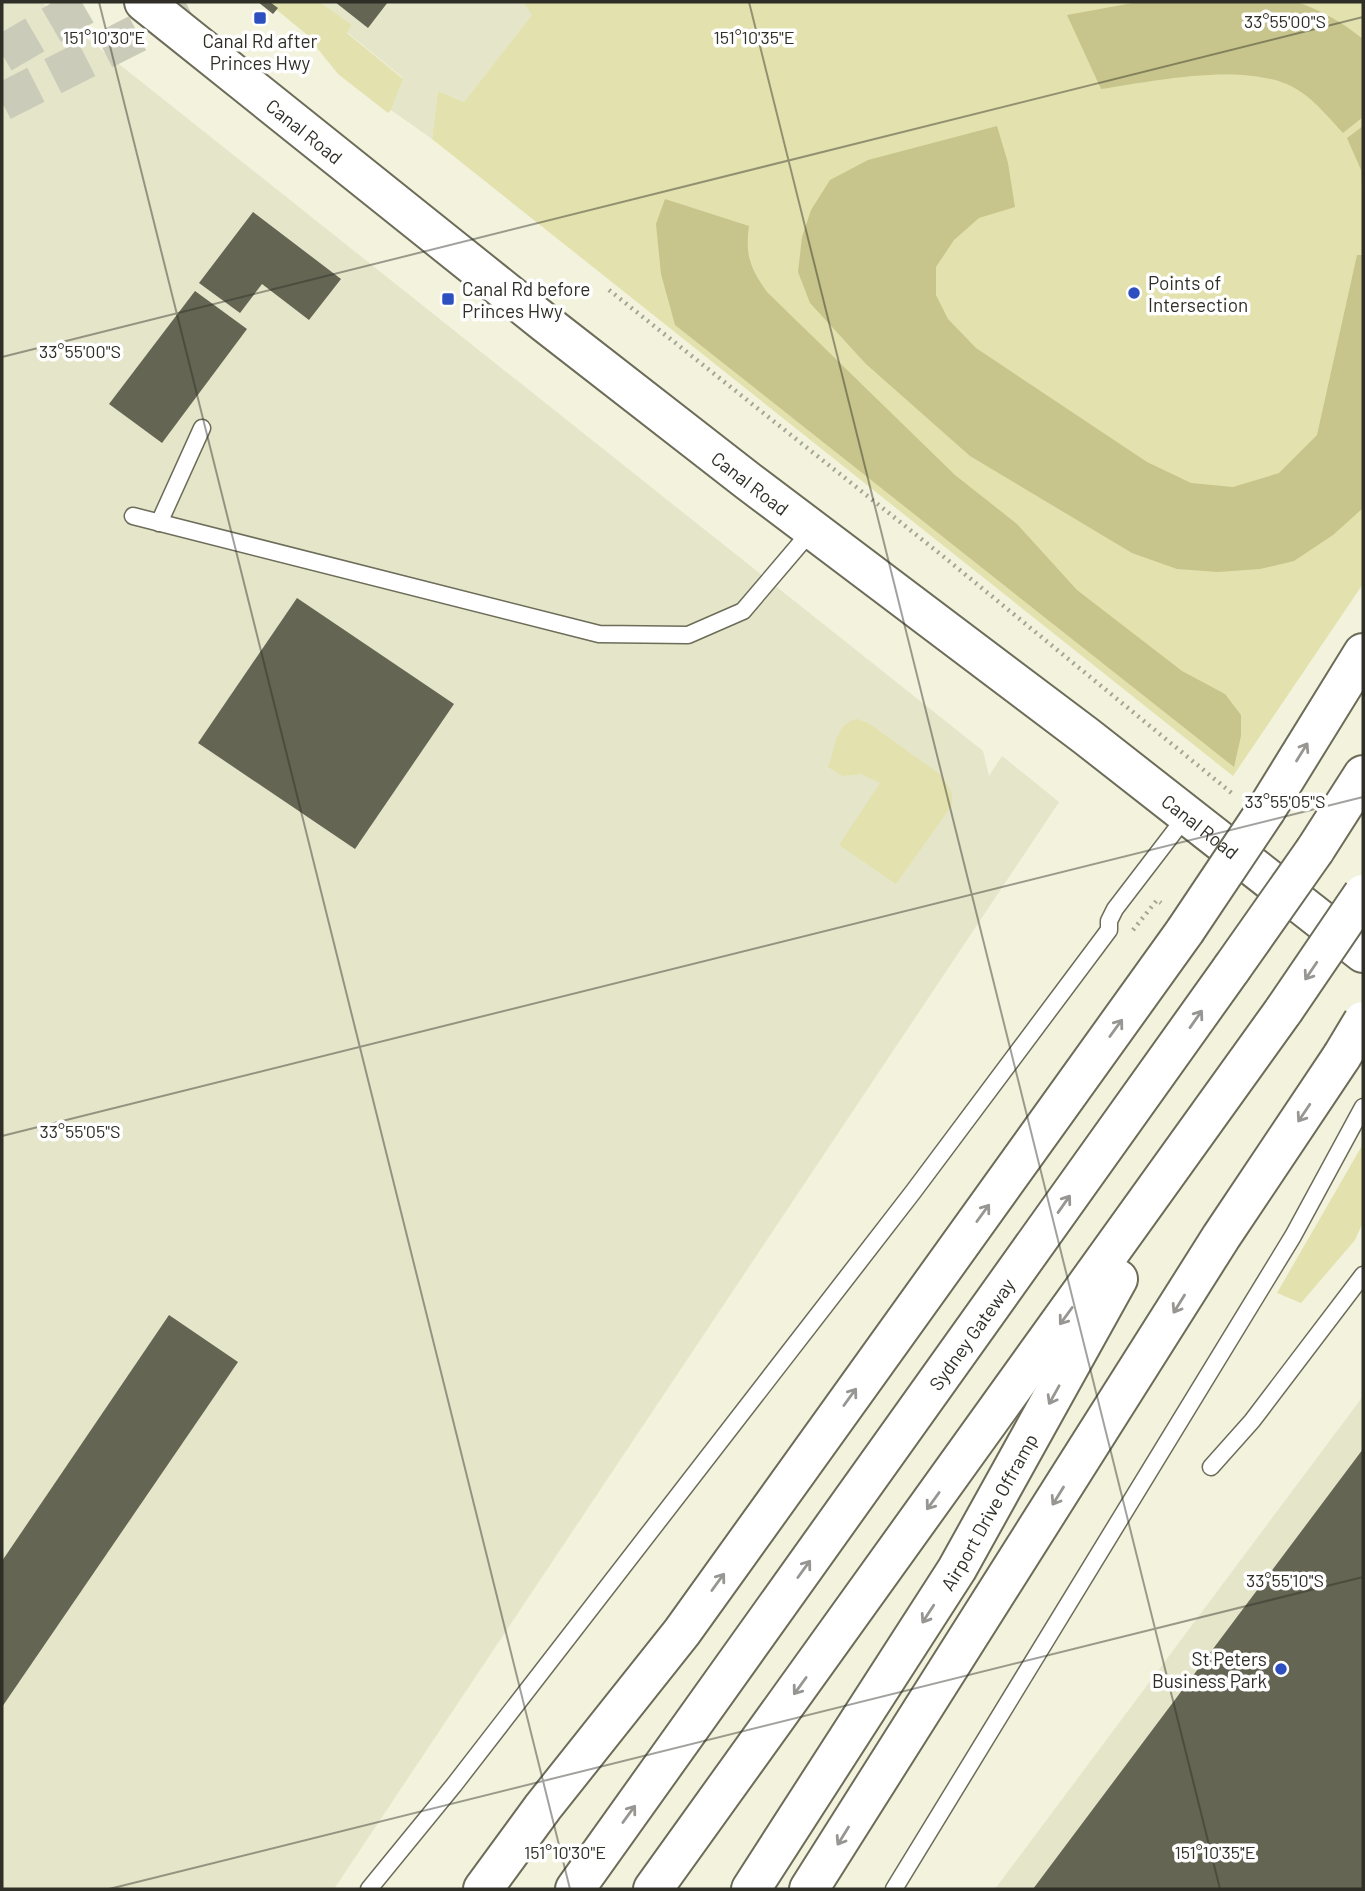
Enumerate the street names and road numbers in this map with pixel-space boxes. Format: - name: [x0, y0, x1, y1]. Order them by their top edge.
- street label: Canal Road: [262, 93, 348, 168]
- street label: Canal Road: [707, 446, 794, 520]
- street label: Canal Road: [1158, 789, 1244, 863]
- street label: Sydney Gateway: [923, 1273, 1019, 1394]
- street label: Airport Drive Offramp: [935, 1429, 1042, 1594]

